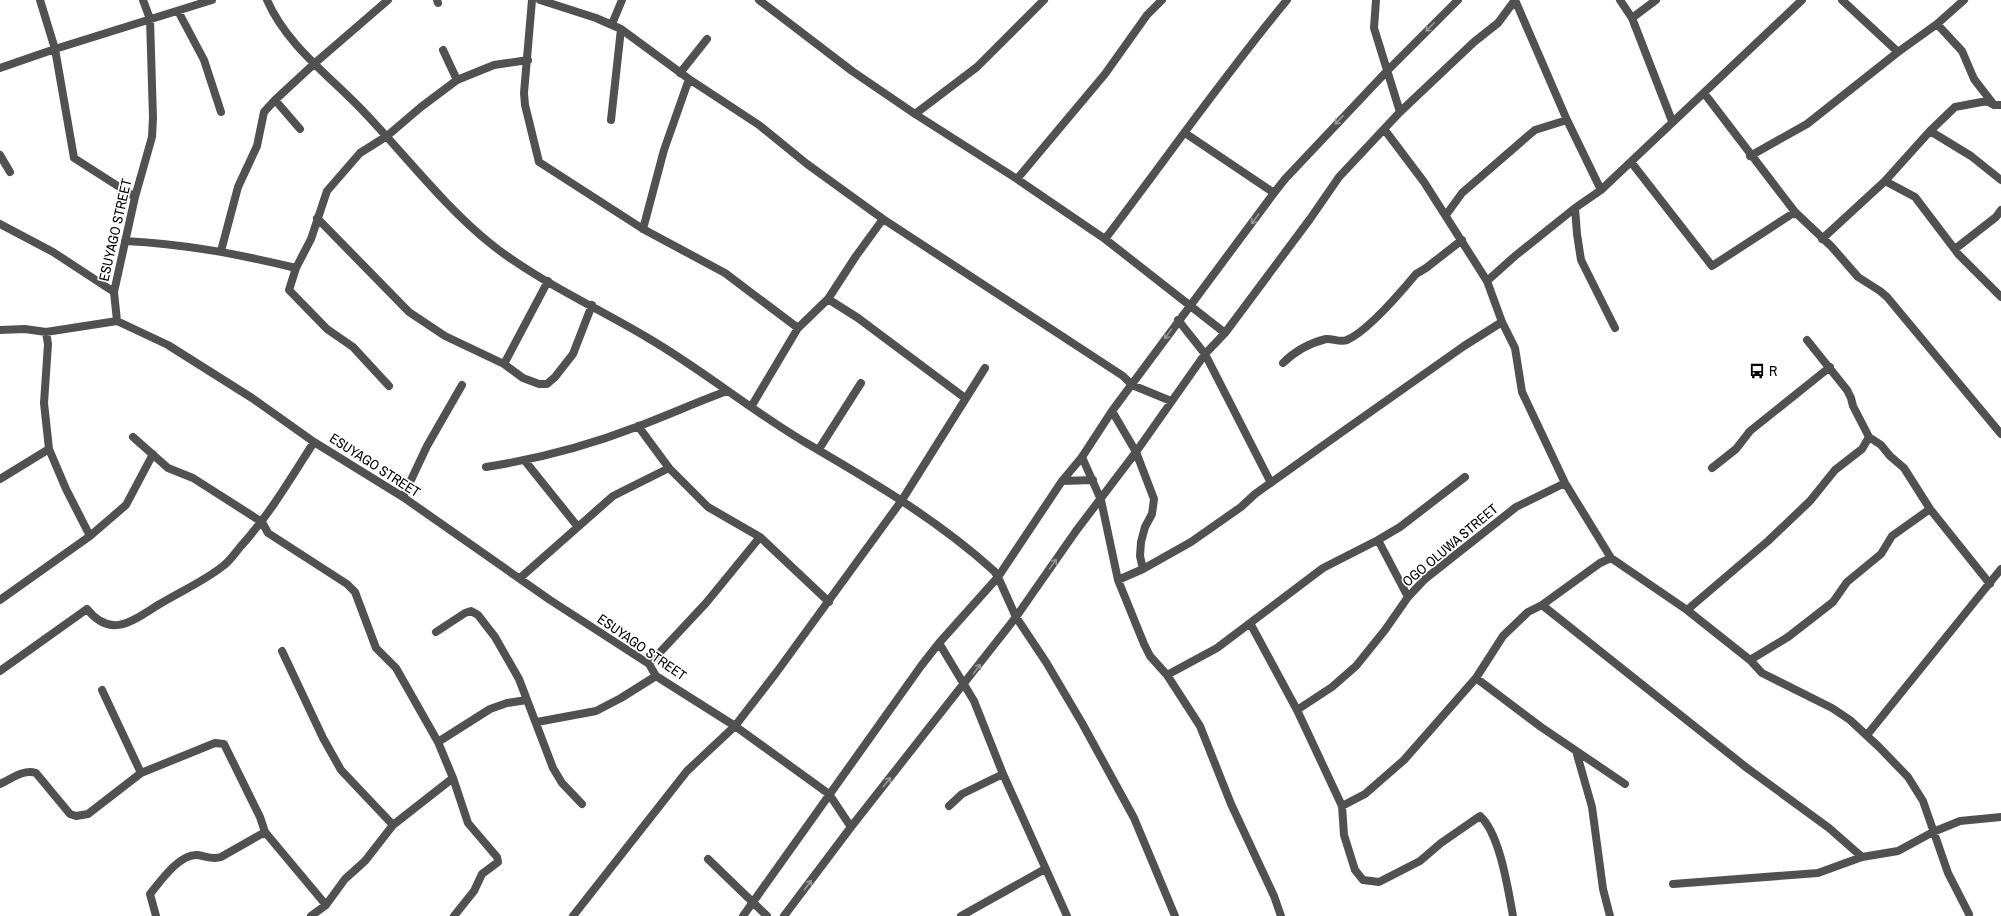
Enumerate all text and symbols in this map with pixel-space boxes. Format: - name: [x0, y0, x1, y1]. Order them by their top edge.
- one-way arrow: [1425, 22, 1435, 32]
- one-way arrow: [1335, 115, 1344, 126]
- street label: ESUYAGO STREET: [94, 177, 136, 283]
- one-way arrow: [1250, 213, 1259, 224]
- one-way arrow: [1164, 328, 1172, 339]
- bus stop icon: R: [1748, 362, 1766, 380]
- place label: R: [1769, 362, 1777, 380]
- street label: ESUYAGO STREET: [326, 429, 424, 501]
- street label: OGO OLUWA STREET: [1398, 500, 1502, 590]
- one-way arrow: [1049, 559, 1057, 570]
- street label: ESUYAGO STREET: [594, 610, 690, 684]
- one-way arrow: [972, 664, 981, 675]
- one-way arrow: [883, 776, 891, 787]
- one-way arrow: [803, 879, 812, 890]

